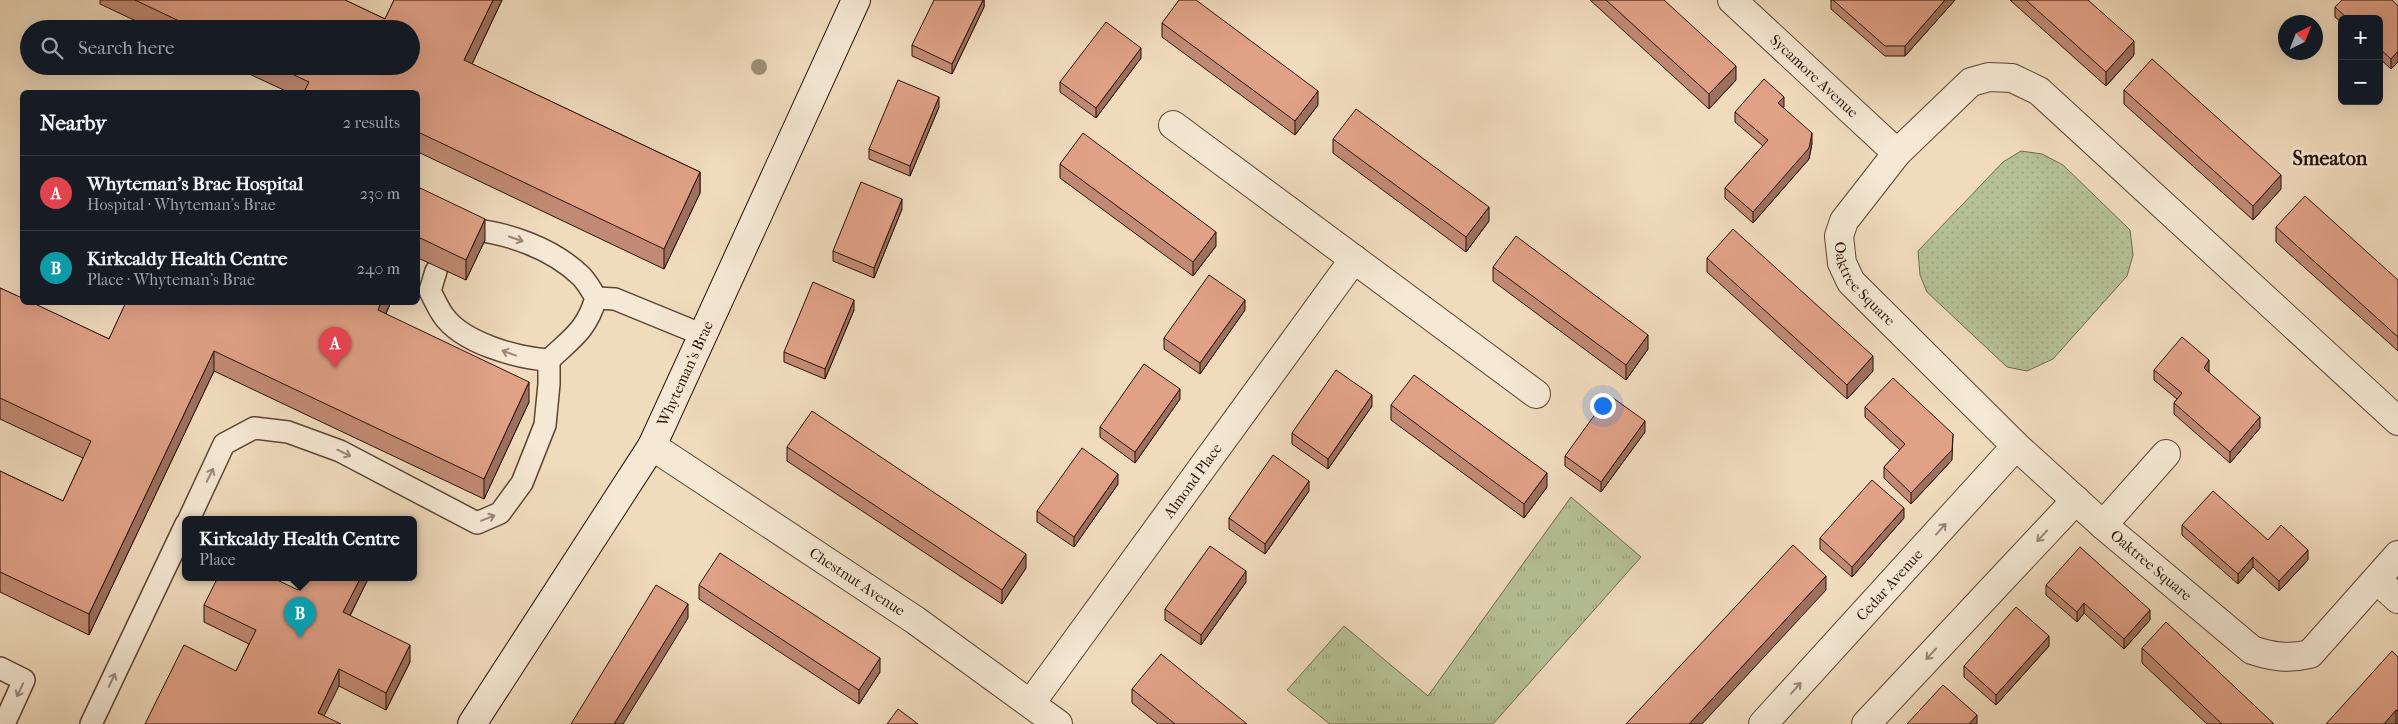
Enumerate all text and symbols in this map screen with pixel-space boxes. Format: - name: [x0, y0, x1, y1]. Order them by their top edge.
- north arrow: [2278, 15, 2323, 60]
- map controls: [2338, 15, 2383, 105]
- button: +: [2338, 15, 2383, 60]
- search box: [20, 20, 420, 75]
- street label: Sycamore Avenue: [1766, 31, 1862, 122]
- icon: search: [38, 34, 66, 62]
- text: Search here: [78, 37, 174, 59]
- button: −: [2338, 60, 2383, 105]
- text: Nearby: [40, 111, 106, 135]
- text: 2 results: [343, 113, 400, 132]
- district label: Smeaton: [2293, 147, 2368, 170]
- text: Whyteman's Brae Hospital: [87, 173, 303, 195]
- text: A: [51, 184, 61, 203]
- text: 230 m: [360, 184, 400, 203]
- text: Hospital · Whyteman's Brae: [87, 195, 276, 214]
- one-way arrow: [508, 235, 524, 245]
- street label: Oaktree Square: [1831, 241, 1899, 330]
- text: Kirkcaldy Health Centre: [87, 248, 287, 270]
- text: B: [51, 259, 61, 278]
- text: 240 m: [357, 259, 400, 278]
- text: Place · Whyteman's Brae: [87, 270, 255, 289]
- street label: Whyteman's Brae: [653, 317, 717, 430]
- pin: A: [319, 327, 351, 368]
- one-way arrow: [502, 348, 518, 357]
- your location: [1590, 393, 1616, 419]
- street label: Almond Place: [1159, 439, 1226, 522]
- one-way arrow: [336, 449, 351, 459]
- one-way arrow: [205, 468, 215, 483]
- one-way arrow: [480, 513, 495, 523]
- popup: [182, 516, 417, 581]
- one-way arrow: [1935, 523, 1946, 536]
- street label: Oaktree Square: [2107, 526, 2196, 605]
- text: Kirkcaldy Health Centre: [199, 528, 400, 550]
- one-way arrow: [2036, 529, 2048, 542]
- street label: Chestnut Avenue: [806, 544, 909, 620]
- street label: Cedar Avenue: [1852, 545, 1927, 625]
- text: Place: [199, 550, 236, 569]
- pin: B: [284, 597, 316, 638]
- one-way arrow: [1925, 648, 1937, 660]
- one-way arrow: [107, 673, 117, 688]
- one-way arrow: [15, 682, 24, 697]
- one-way arrow: [1790, 682, 1802, 694]

